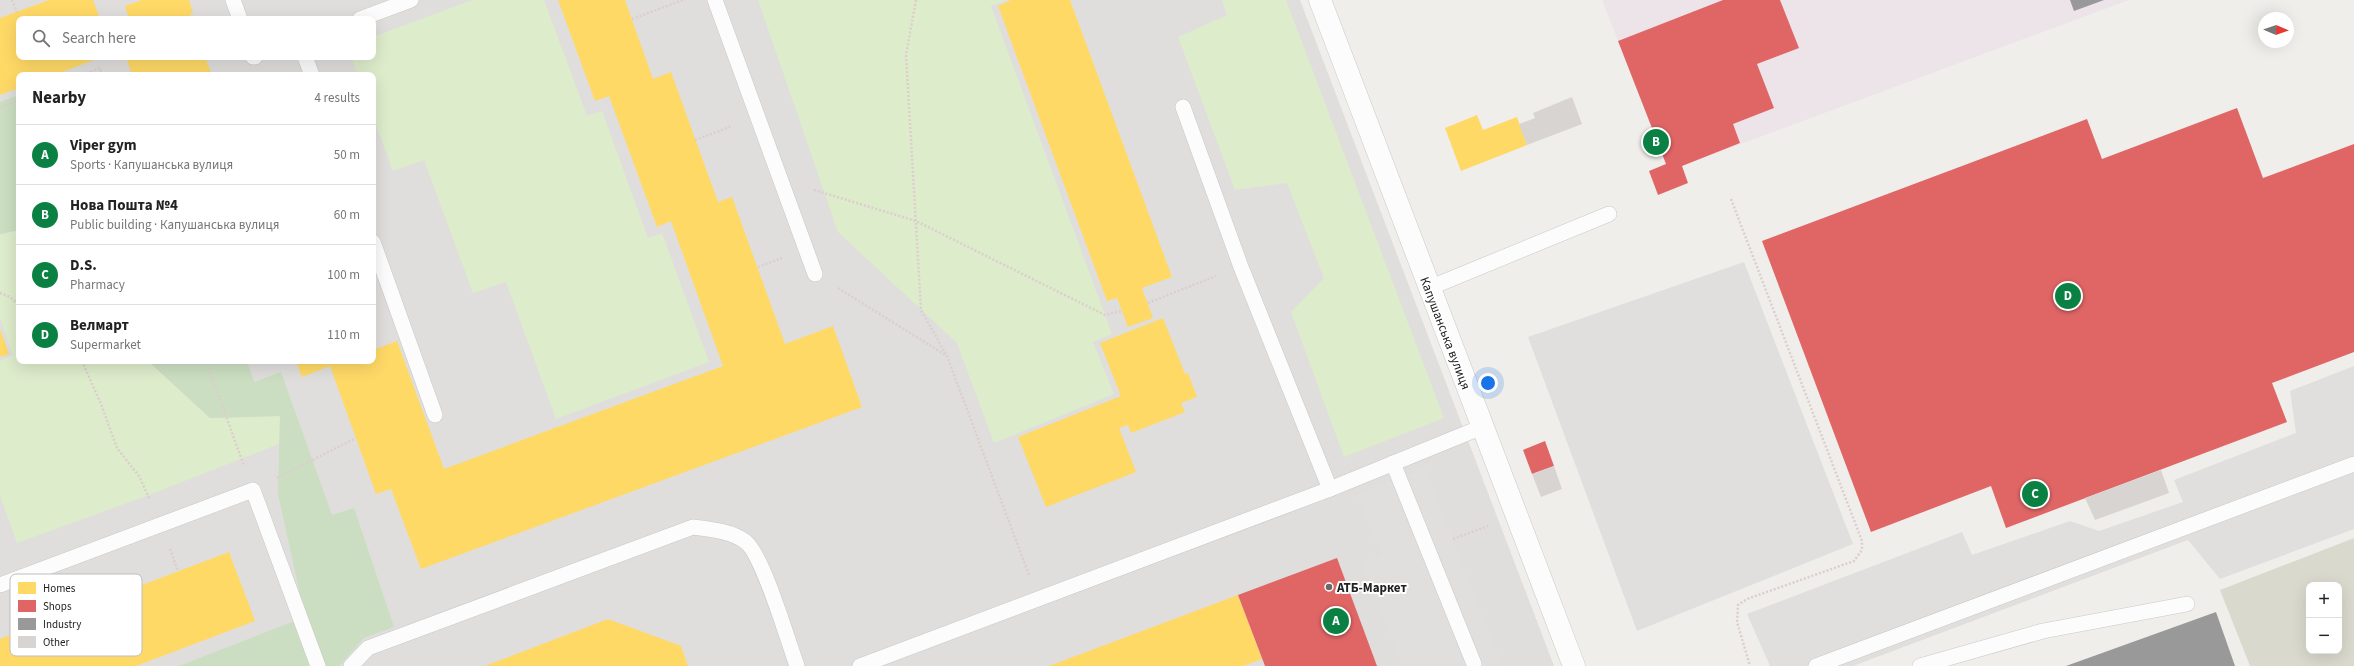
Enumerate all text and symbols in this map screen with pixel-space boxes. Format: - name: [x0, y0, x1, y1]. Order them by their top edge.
- north arrow: [2258, 12, 2294, 48]
- search box: [16, 16, 376, 60]
- icon: search: [30, 27, 52, 49]
- text: Search here: [62, 28, 136, 49]
- text: Nearby: [32, 86, 86, 110]
- text: 4 results: [315, 89, 360, 107]
- pin: B: [1643, 127, 1669, 157]
- text: Viper gym: [70, 135, 137, 156]
- text: A: [41, 146, 49, 164]
- text: 50 m: [334, 146, 360, 164]
- text: Sports · Капушанська вулиця: [70, 156, 233, 174]
- text: Нова Пошта №4: [70, 195, 178, 216]
- text: B: [41, 206, 49, 224]
- text: 60 m: [334, 206, 360, 224]
- text: Public building · Капушанська вулиця: [70, 216, 279, 234]
- text: D.S.: [70, 255, 97, 276]
- text: C: [41, 266, 49, 284]
- text: 100 m: [327, 266, 360, 284]
- street label: Капушанська вулиця: [1415, 274, 1475, 392]
- text: Pharmacy: [70, 276, 125, 294]
- pin: D: [2055, 281, 2081, 311]
- text: Велмарт: [70, 315, 129, 336]
- text: D: [41, 326, 49, 344]
- text: 110 m: [327, 326, 360, 344]
- text: Supermarket: [70, 336, 141, 354]
- your location: [1478, 373, 1498, 393]
- pin: C: [2022, 479, 2048, 509]
- legend: [10, 574, 142, 656]
- place label: АТБ-Маркет: [1336, 579, 1407, 597]
- text: Homes: [43, 581, 76, 596]
- marker: АТБ-Маркет: [1324, 582, 1334, 592]
- map controls: [2306, 582, 2342, 654]
- button: +: [2306, 582, 2342, 618]
- text: Shops: [43, 599, 72, 614]
- pin: A: [1323, 606, 1349, 636]
- text: Industry: [43, 617, 81, 632]
- button: −: [2306, 618, 2342, 654]
- text: Other: [43, 635, 69, 650]

